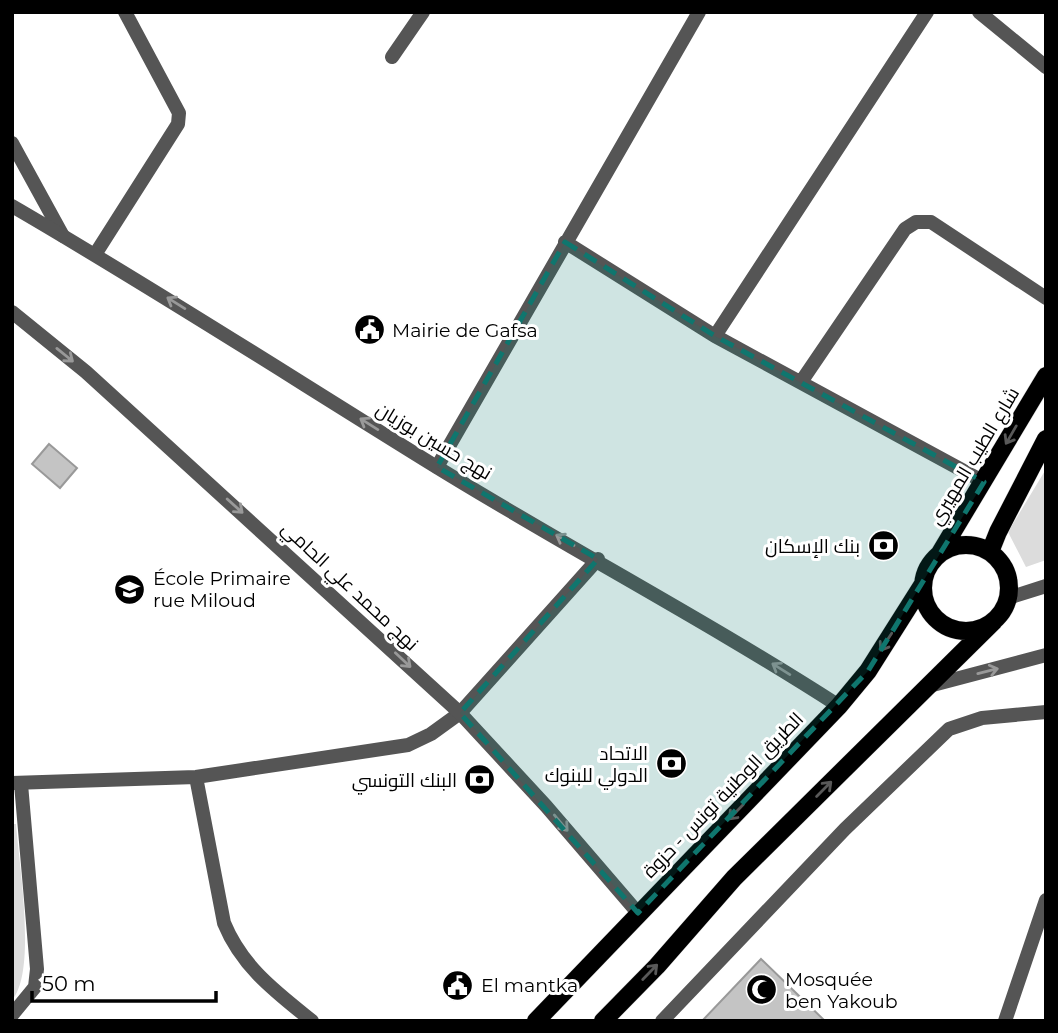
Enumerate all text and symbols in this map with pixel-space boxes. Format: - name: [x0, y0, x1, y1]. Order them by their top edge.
- one-way arrow: [167, 296, 187, 310]
- public building icon: Mairie de Gafsa: [352, 313, 386, 347]
- place label: Mairie de Gafsa: [392, 319, 538, 342]
- one-way arrow: [55, 347, 73, 363]
- street label: شارع الطيب المهيري: [924, 383, 1027, 531]
- street label: نهج حسين بوزيان: [371, 397, 496, 486]
- one-way arrow: [360, 417, 379, 432]
- one-way arrow: [1004, 425, 1018, 445]
- one-way arrow: [226, 498, 243, 515]
- street label: نهج محمد علي الحامي: [275, 517, 423, 658]
- bank icon: بنك الإسكان: [866, 529, 900, 563]
- one-way arrow: [555, 533, 575, 547]
- place label: بنك الإسكان: [765, 535, 860, 558]
- place label: École Primaire rue Miloud: [153, 567, 291, 612]
- school or university icon: École Primaire rue Miloud: [113, 572, 147, 606]
- one-way arrow: [879, 631, 893, 651]
- one-way arrow: [394, 652, 412, 668]
- one-way arrow: [772, 662, 792, 676]
- one-way arrow: [976, 664, 999, 677]
- street label: الطريق الوطنية تونس - حزوة: [638, 707, 809, 883]
- place label: الاتحاد الدولي للبنوك: [545, 742, 648, 790]
- bank icon: الاتحاد الدولي للبنوك: [654, 747, 688, 781]
- bank icon: البنك التونسي: [463, 763, 497, 797]
- place label: البنك التونسي: [352, 769, 457, 795]
- one-way arrow: [815, 781, 832, 798]
- one-way arrow: [728, 803, 745, 820]
- one-way arrow: [553, 814, 569, 832]
- scale bar: [32, 960, 215, 1004]
- one-way arrow: [642, 964, 659, 981]
- public building icon: El mantka: [441, 968, 475, 1002]
- place label: Mosquée ben Yakoub: [785, 968, 898, 1013]
- text: 50 m: [42, 971, 96, 996]
- mosque icon: Mosquée ben Yakoub: [745, 973, 779, 1007]
- place label: El mantka: [481, 974, 578, 997]

